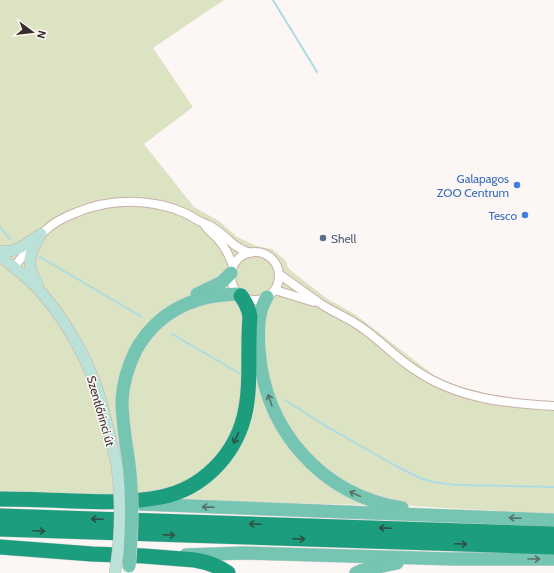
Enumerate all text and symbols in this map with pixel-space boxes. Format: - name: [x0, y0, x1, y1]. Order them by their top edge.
- north arrow: [12, 12, 52, 52]
- text: N: [34, 29, 49, 40]
- place label: Galapagos ZOO Centrum: [437, 171, 509, 200]
- marker: Galapagos ZOO Centrum: [512, 180, 522, 190]
- place label: Tesco: [488, 208, 517, 223]
- marker: Tesco: [520, 210, 530, 220]
- place label: Shell: [331, 231, 356, 246]
- marker: Shell: [318, 233, 328, 243]
- street label: Szentlőrinci út: [84, 374, 118, 448]
- one-way arrow: [265, 395, 273, 407]
- one-way arrow: [232, 432, 239, 444]
- one-way arrow: [349, 490, 361, 497]
- one-way arrow: [202, 503, 215, 511]
- one-way arrow: [509, 515, 522, 522]
- one-way arrow: [91, 516, 104, 523]
- one-way arrow: [249, 520, 262, 528]
- one-way arrow: [379, 524, 392, 531]
- one-way arrow: [32, 527, 45, 534]
- one-way arrow: [162, 531, 175, 539]
- one-way arrow: [292, 535, 305, 542]
- one-way arrow: [454, 540, 467, 548]
- one-way arrow: [527, 555, 540, 563]

